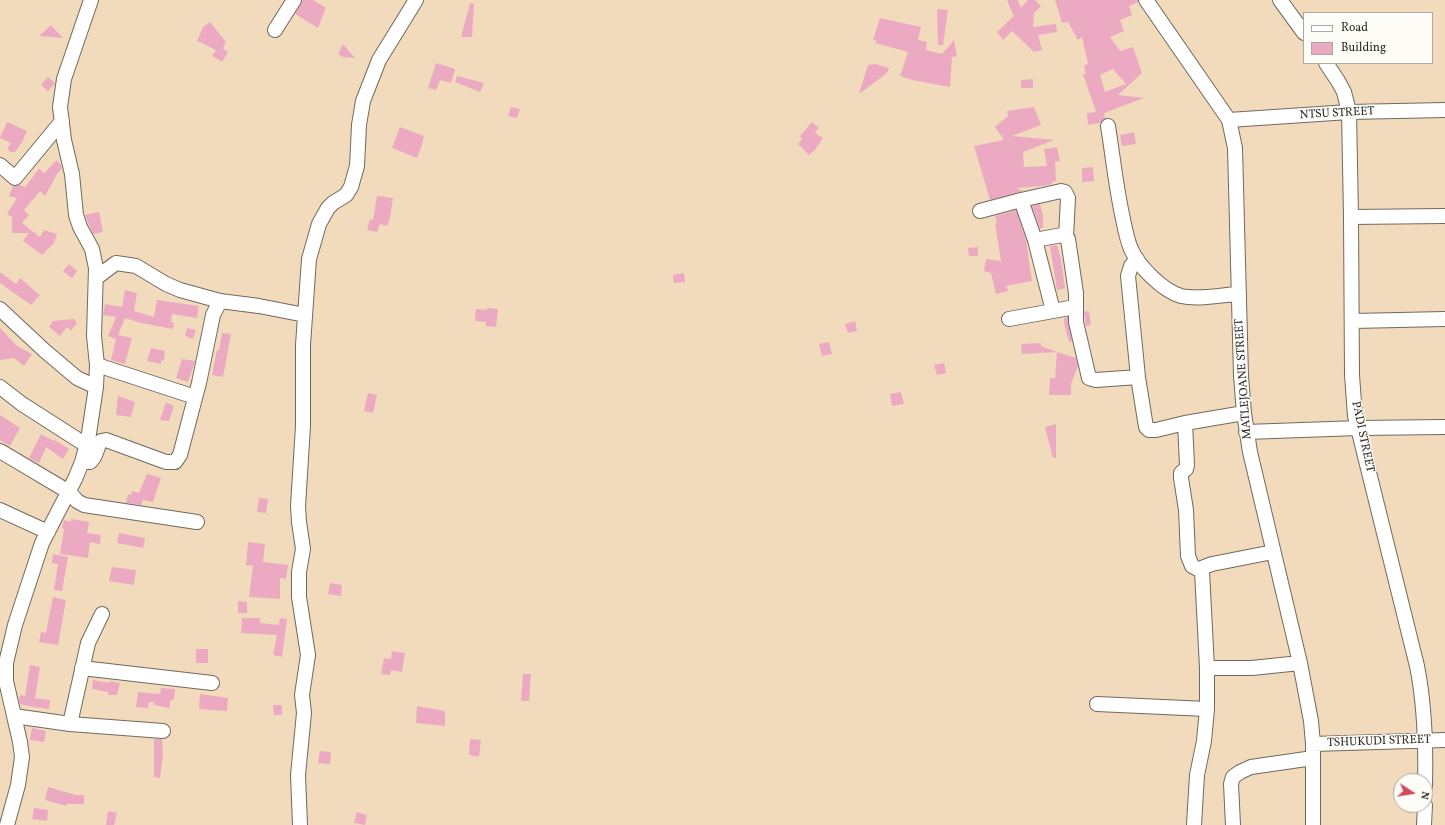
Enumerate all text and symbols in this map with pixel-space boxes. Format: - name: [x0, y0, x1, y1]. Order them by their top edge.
- legend: [1303, 12, 1433, 64]
- text: Road: [1341, 20, 1368, 36]
- text: Building: [1341, 40, 1386, 56]
- street label: NTSU STREET: [1299, 105, 1375, 123]
- street label: MATLEJOANE STREET: [1233, 318, 1255, 440]
- street label: PADI STREET: [1347, 400, 1377, 474]
- street label: TSHUKUDI STREET: [1327, 733, 1431, 751]
- north arrow: [1393, 773, 1433, 813]
- text: N: [1416, 790, 1432, 801]

